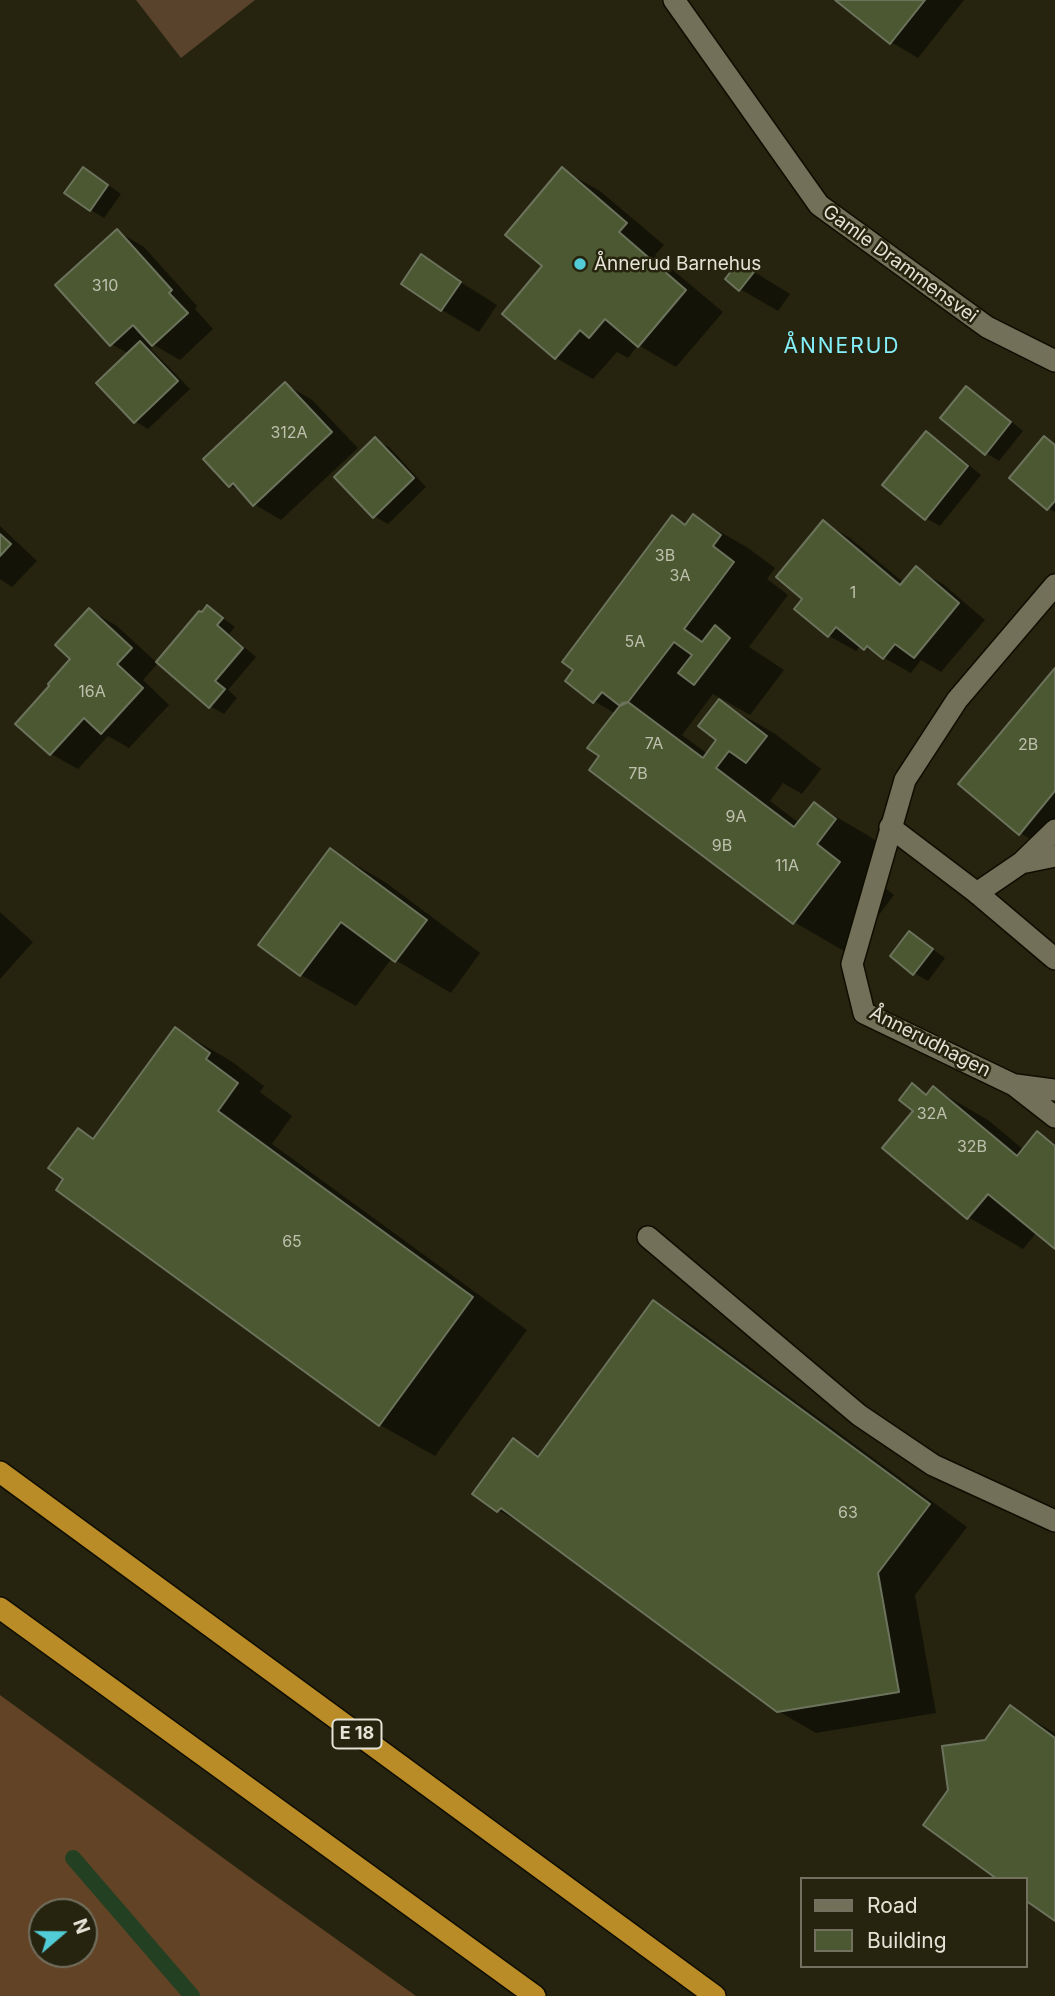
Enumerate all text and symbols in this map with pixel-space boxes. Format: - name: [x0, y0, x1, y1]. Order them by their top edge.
- street label: Gamle Drammensvei: [818, 200, 982, 328]
- place label: Ånnerud Barnehus: [594, 253, 761, 275]
- marker: Ånnerud Barnehus: [572, 256, 588, 272]
- house number: 310: [92, 276, 118, 296]
- district label: ÅNNERUD: [784, 334, 900, 360]
- house number: 312A: [270, 423, 308, 443]
- house number: 3B: [655, 546, 675, 566]
- house number: 3A: [670, 566, 690, 586]
- house number: 1: [850, 583, 856, 603]
- house number: 5A: [625, 632, 645, 652]
- house number: 16A: [78, 682, 106, 702]
- house number: 7A: [645, 734, 663, 754]
- house number: 2B: [1018, 735, 1038, 755]
- house number: 7B: [628, 764, 648, 784]
- house number: 9A: [726, 807, 746, 827]
- house number: 9B: [712, 836, 732, 856]
- house number: 11A: [775, 856, 799, 876]
- street label: Ånnerudhagen: [866, 1002, 994, 1082]
- house number: 32A: [917, 1104, 947, 1124]
- house number: 32B: [957, 1137, 987, 1157]
- house number: 65: [282, 1232, 302, 1252]
- house number: 63: [838, 1503, 858, 1523]
- road number: E 18: [332, 1720, 382, 1749]
- legend: [800, 1877, 1027, 1968]
- text: Road: [867, 1893, 918, 1918]
- north arrow: [28, 1898, 98, 1968]
- text: N: [68, 1916, 95, 1937]
- text: Building: [867, 1928, 947, 1953]

